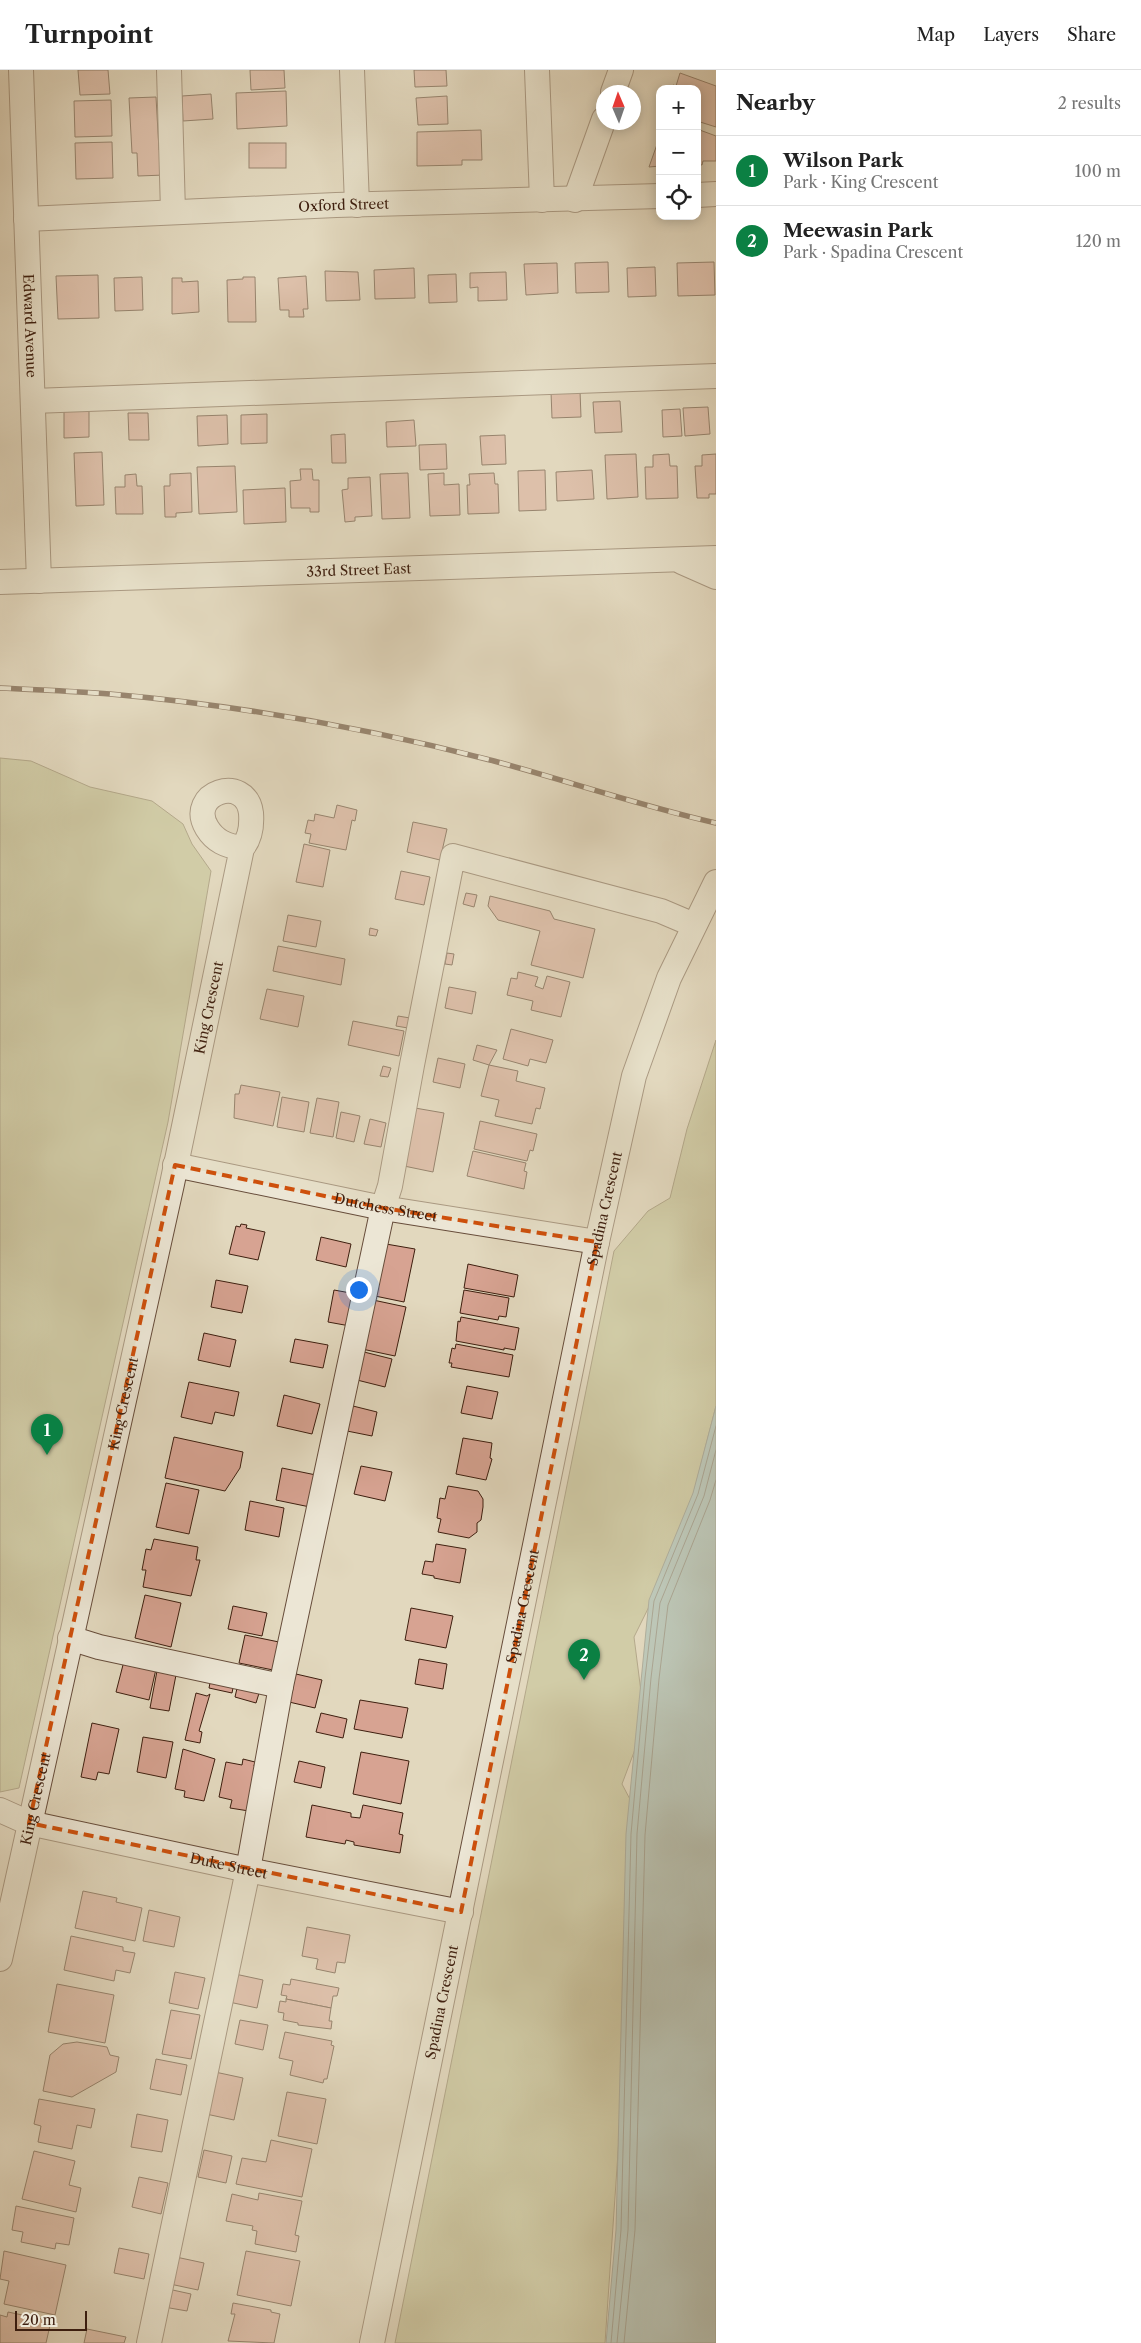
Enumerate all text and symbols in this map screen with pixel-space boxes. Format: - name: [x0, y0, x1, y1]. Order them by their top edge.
- text: Turnpoint: [25, 20, 153, 49]
- text: Map: [917, 24, 955, 46]
- text: Layers: [983, 24, 1039, 46]
- text: Share: [1067, 24, 1116, 46]
- north arrow: [596, 85, 641, 130]
- map controls: [656, 85, 701, 220]
- button: +: [656, 85, 701, 130]
- text: Nearby: [736, 90, 815, 115]
- text: 2 results: [1058, 93, 1121, 113]
- button: −: [656, 130, 701, 175]
- text: Wilson Park: [783, 149, 903, 172]
- text: 1: [748, 161, 756, 181]
- text: 100 m: [1075, 161, 1121, 181]
- text: Park · King Crescent: [783, 172, 938, 192]
- button: locate: [656, 175, 701, 220]
- street label: Oxford Street: [298, 195, 389, 216]
- text: Meewasin Park: [783, 219, 933, 242]
- text: 2: [747, 231, 757, 251]
- text: 120 m: [1076, 231, 1121, 251]
- text: Park · Spadina Crescent: [783, 242, 963, 262]
- street label: Edward Avenue: [19, 274, 41, 378]
- street label: 33rd Street East: [306, 559, 412, 581]
- street label: King Crescent: [190, 960, 227, 1056]
- street label: Spadina Crescent: [583, 1150, 626, 1267]
- street label: Dutchess Street: [333, 1189, 439, 1226]
- your location: [346, 1277, 372, 1303]
- street label: King Crescent: [104, 1355, 142, 1452]
- pin: 1: [31, 1414, 63, 1455]
- street label: Spadina Crescent: [502, 1547, 543, 1665]
- pin: 2: [568, 1639, 600, 1680]
- street label: King Crescent: [17, 1751, 55, 1847]
- street label: Duke Street: [188, 1849, 269, 1883]
- street label: Spadina Crescent: [421, 1943, 462, 2061]
- scale bar: [15, 2308, 88, 2331]
- text: 20 m: [22, 2311, 56, 2329]

